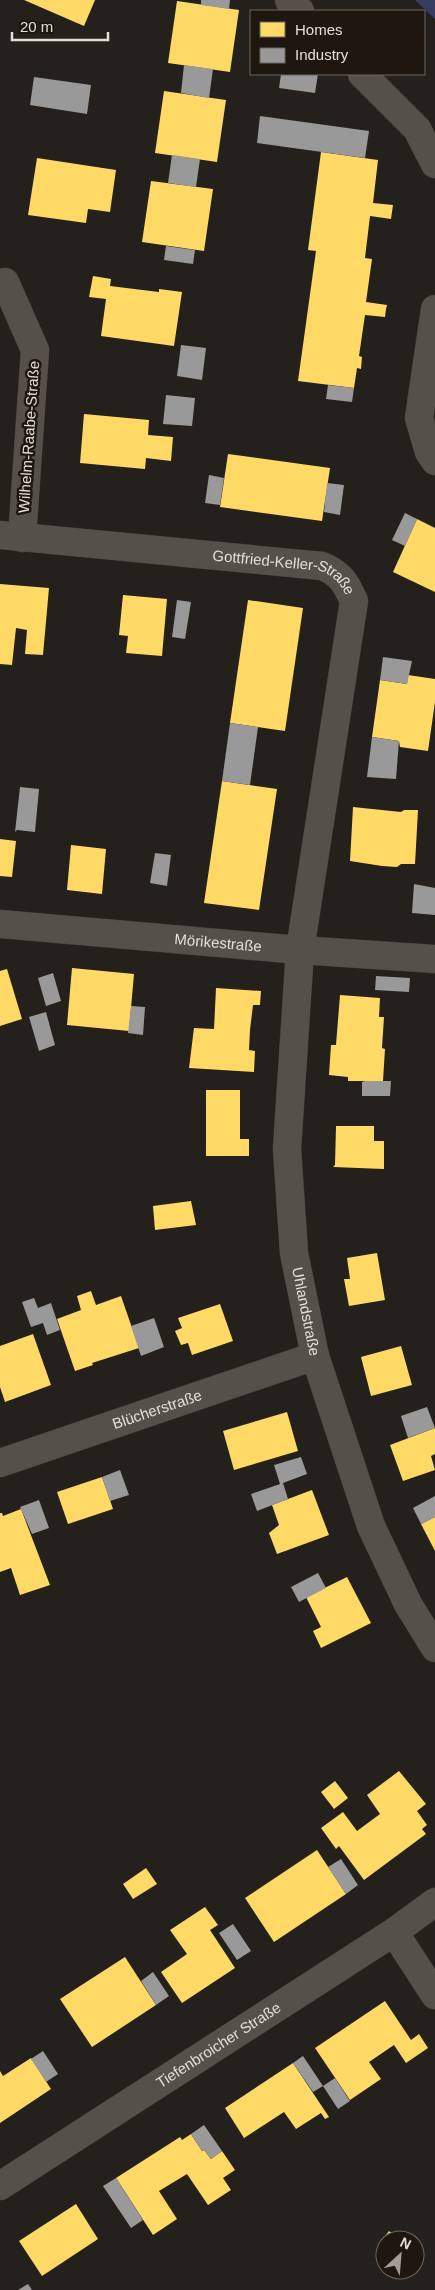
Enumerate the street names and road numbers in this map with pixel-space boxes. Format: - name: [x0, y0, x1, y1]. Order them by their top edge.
- street label: Wilhelm-Raabe-Straße: [15, 360, 42, 514]
- street label: Gottfried-Keller-Straße: [212, 547, 359, 597]
- street label: Mörikestraße: [174, 930, 263, 955]
- street label: Uhlandstraße: [289, 1266, 324, 1357]
- street label: Blücherstraße: [110, 1386, 204, 1432]
- street label: Tiefenbroicher Straße: [153, 1998, 284, 2091]

